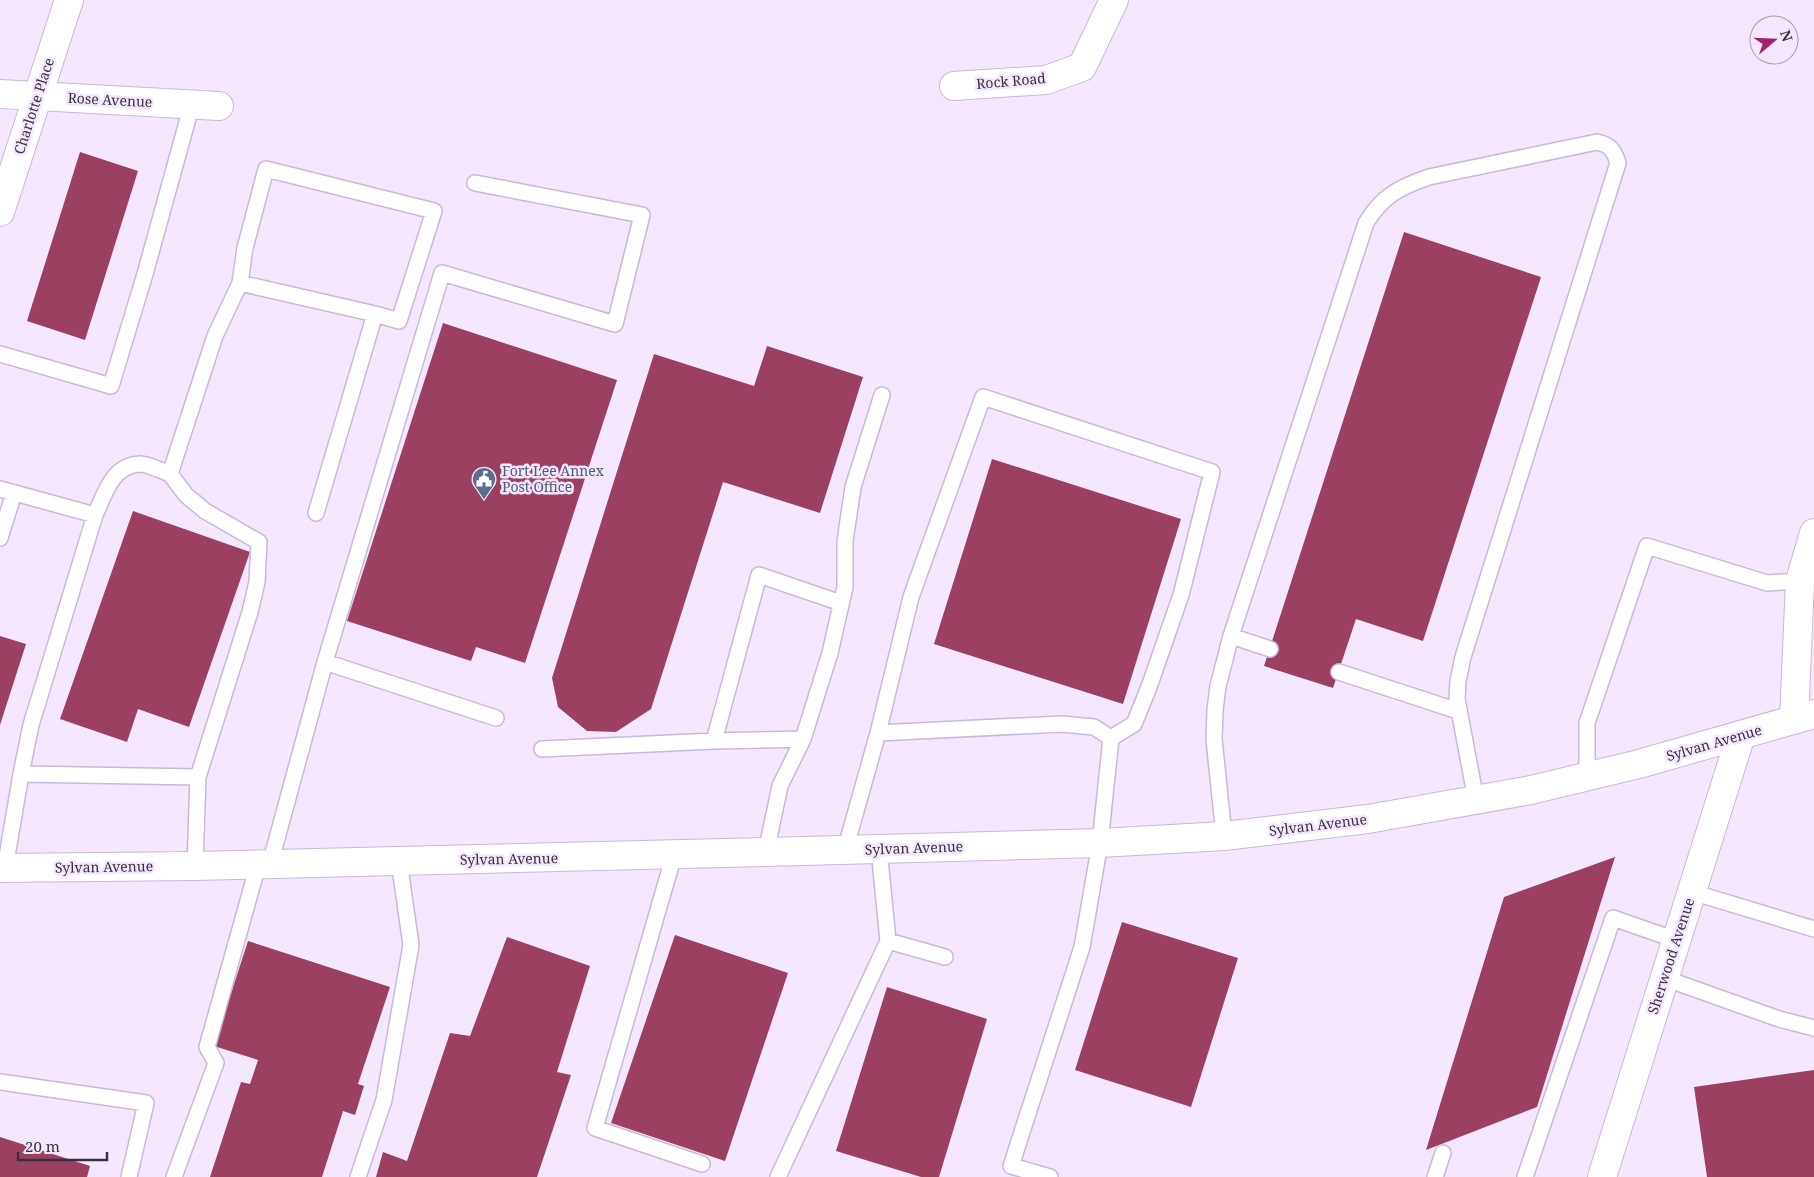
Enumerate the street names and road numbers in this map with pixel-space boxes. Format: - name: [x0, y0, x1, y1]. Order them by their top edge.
- street label: Charlotte Place: [9, 55, 58, 157]
- street label: Rock Road: [975, 68, 1047, 93]
- street label: Rose Avenue: [67, 88, 153, 111]
- street label: Sylvan Avenue: [1664, 720, 1764, 765]
- street label: Sylvan Avenue: [1268, 809, 1368, 840]
- street label: Sylvan Avenue: [865, 836, 963, 859]
- street label: Sylvan Avenue: [460, 848, 558, 869]
- street label: Sylvan Avenue: [55, 856, 153, 877]
- street label: Sherwood Avenue: [1643, 895, 1698, 1016]

